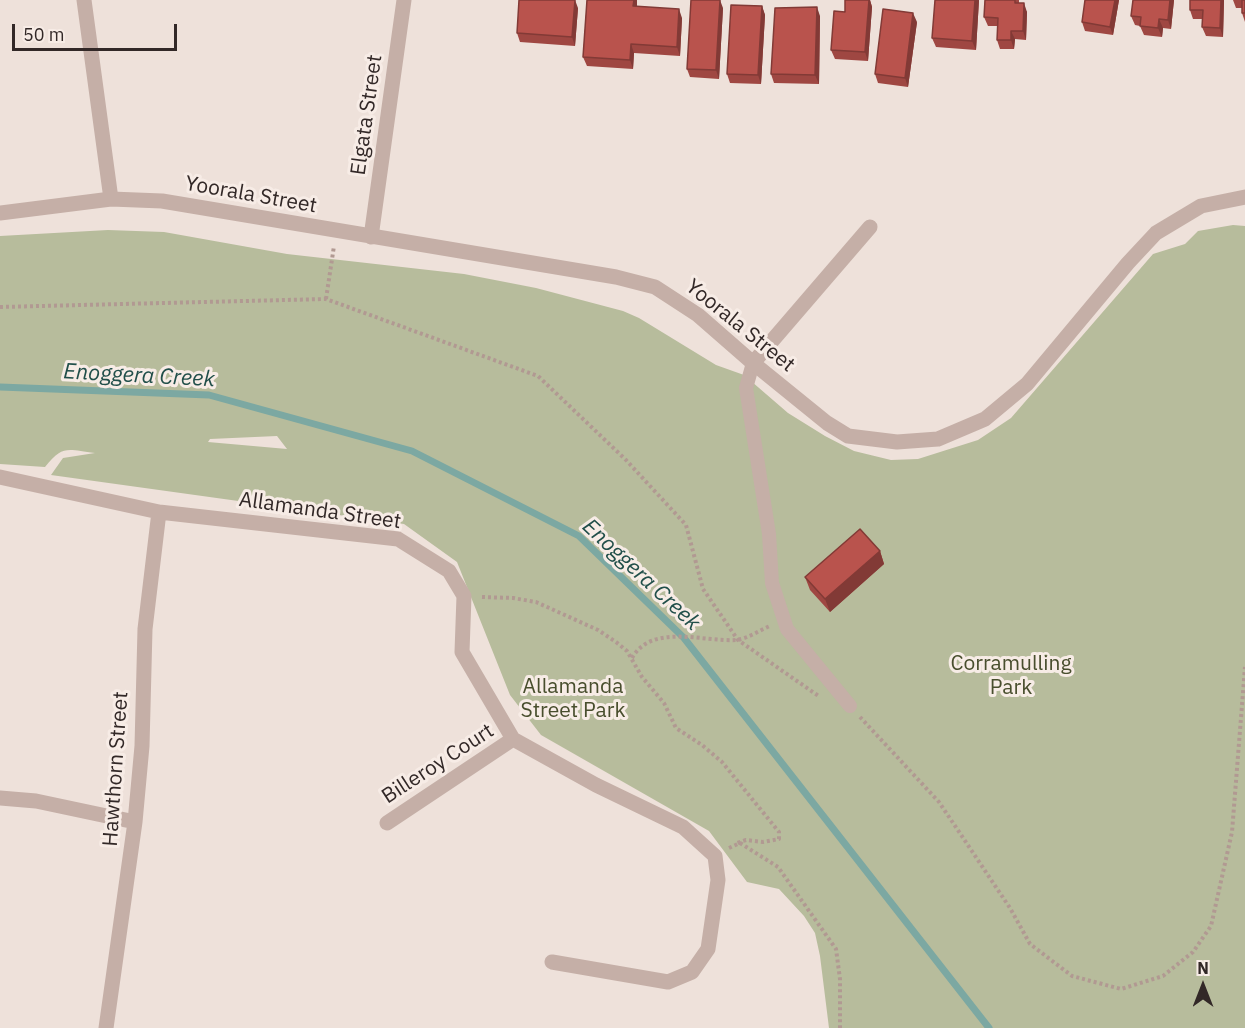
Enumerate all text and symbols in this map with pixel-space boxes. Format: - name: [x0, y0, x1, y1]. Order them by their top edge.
- scale bar: [15, 12, 180, 50]
- text: 50 m: [23, 23, 65, 46]
- street label: Elgata Street: [346, 53, 388, 177]
- street label: Yoorala Street: [183, 171, 319, 219]
- street label: Yoorala Street: [680, 274, 800, 378]
- water label: Enoggera Creek: [63, 359, 215, 393]
- street label: Allamanda Street: [237, 487, 403, 535]
- water label: Enoggera Creek: [577, 514, 705, 636]
- park label: Corramulling Park: [950, 651, 1072, 701]
- park label: Allamanda Street Park: [520, 674, 626, 724]
- street label: Hawthorn Street: [98, 691, 134, 847]
- street label: Billeroy Court: [377, 718, 499, 810]
- north arrow: [1173, 956, 1233, 1016]
- text: N: [1197, 958, 1209, 978]

